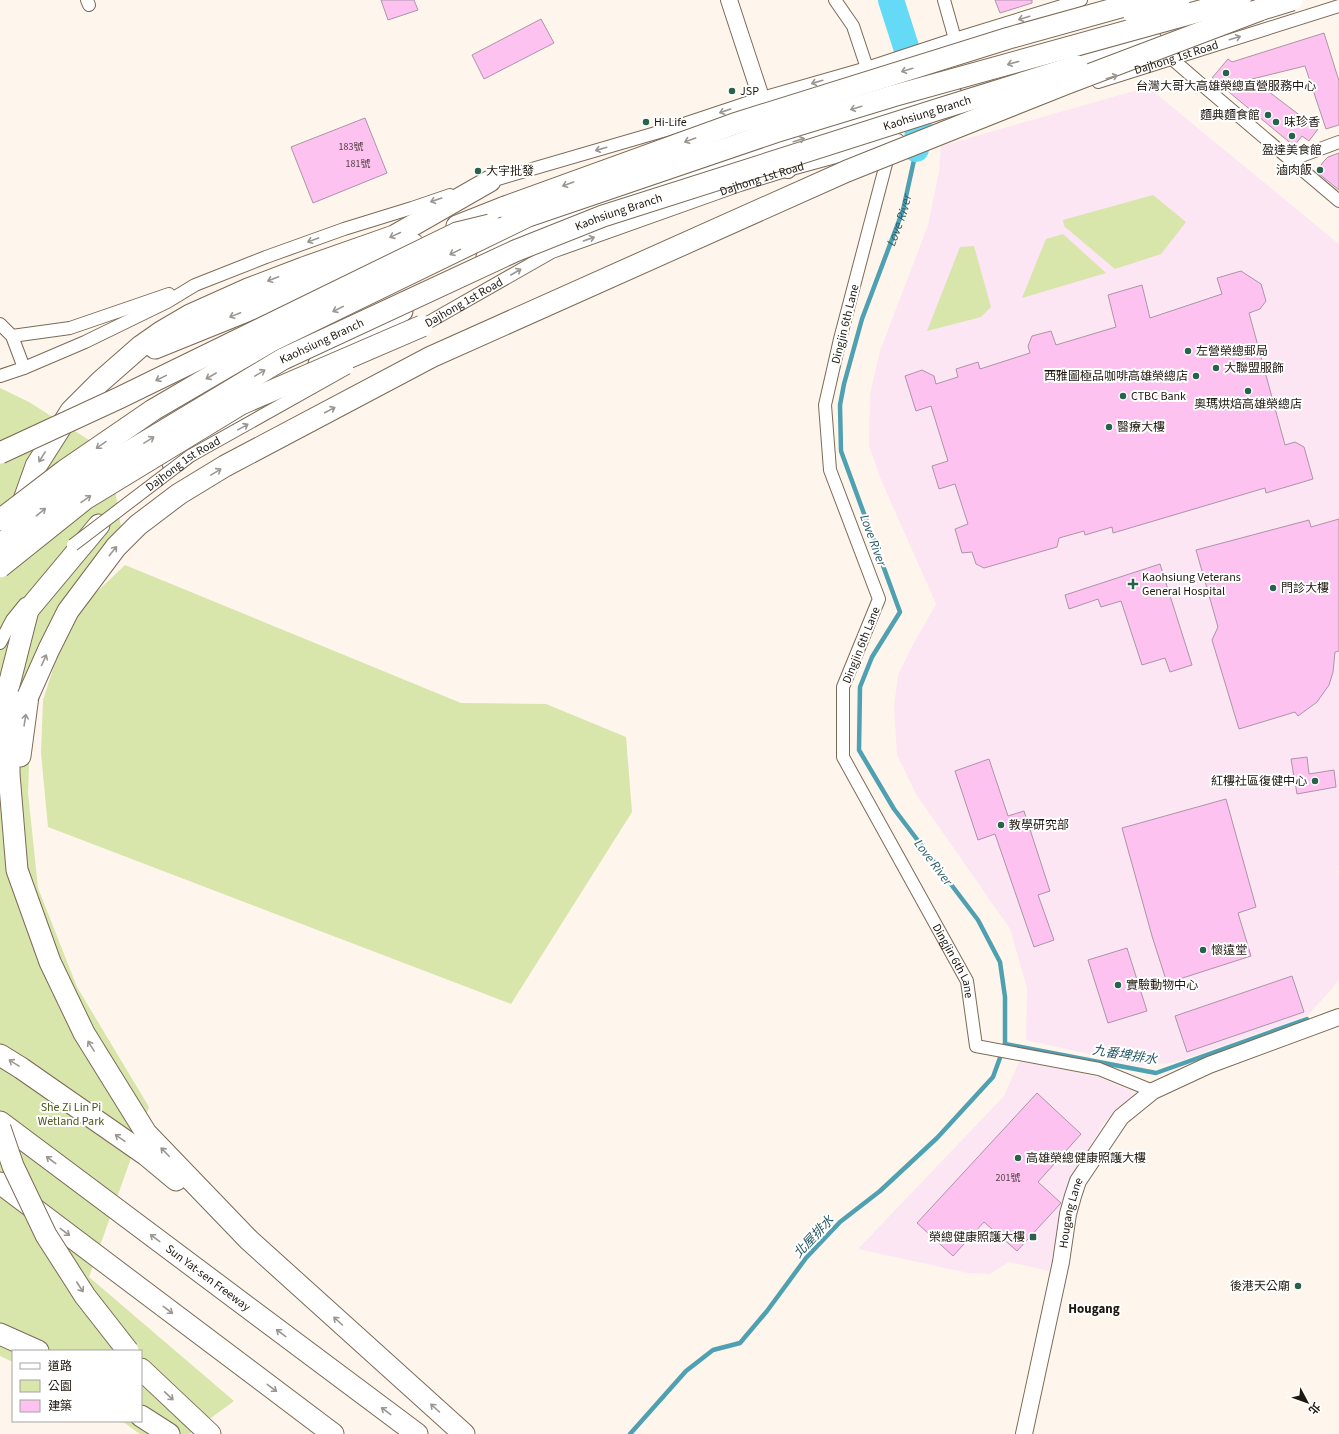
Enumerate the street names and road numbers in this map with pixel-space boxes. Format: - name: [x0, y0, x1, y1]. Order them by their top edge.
- street label: Dajhong 1st Road: [1132, 37, 1221, 79]
- street label: Kaohsiung Branch: [881, 92, 973, 135]
- street label: Dajhong 1st Road: [718, 158, 806, 201]
- street label: Kaohsiung Branch: [573, 190, 664, 235]
- street label: Dajhong 1st Road: [422, 274, 506, 332]
- street label: Dingjin 6th Lane: [827, 282, 864, 366]
- street label: Kaohsiung Branch: [277, 314, 367, 368]
- street label: Dajhong 1st Road: [142, 433, 224, 496]
- street label: Dingjin 6th Lane: [838, 604, 885, 686]
- street label: Dingjin 6th Lane: [928, 921, 977, 999]
- street label: Hougang Lane: [1055, 1174, 1087, 1250]
- street label: Sun Yat-sen Freeway: [162, 1241, 254, 1316]

